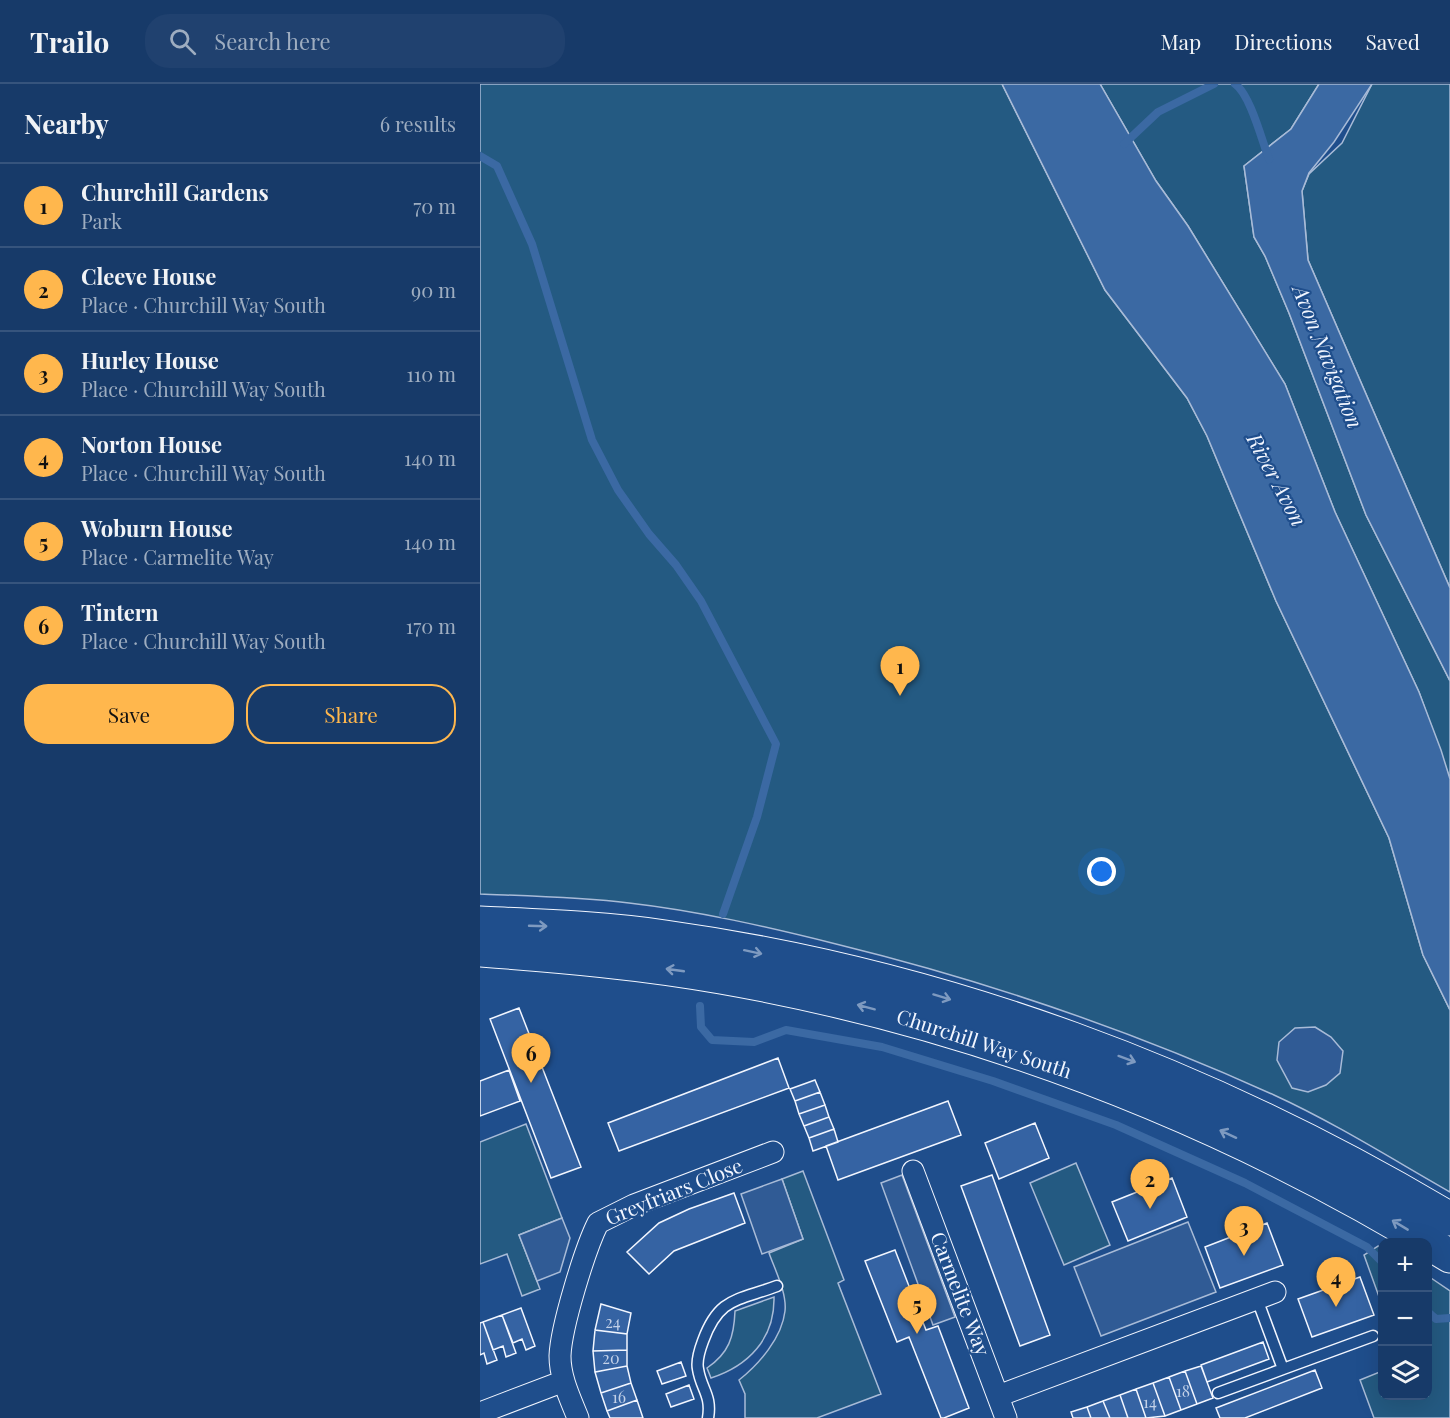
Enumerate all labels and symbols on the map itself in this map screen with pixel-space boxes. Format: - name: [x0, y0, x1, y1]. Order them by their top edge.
- water label: Avon Navigation: [1287, 279, 1370, 432]
- water label: River Avon: [1241, 427, 1314, 530]
- pin: 1: [880, 646, 920, 696]
- your location: [1087, 857, 1116, 886]
- one-way arrow: [528, 920, 548, 931]
- one-way arrow: [743, 946, 762, 958]
- one-way arrow: [665, 965, 685, 976]
- one-way arrow: [932, 992, 951, 1003]
- one-way arrow: [857, 1001, 876, 1012]
- street label: Churchill Way South: [894, 1002, 1076, 1084]
- pin: 6: [512, 1034, 550, 1083]
- one-way arrow: [1117, 1054, 1136, 1065]
- one-way arrow: [1219, 1128, 1237, 1140]
- street label: Greyfriars Close: [601, 1151, 746, 1230]
- pin: 2: [1130, 1160, 1170, 1209]
- pin: 3: [1224, 1206, 1263, 1256]
- one-way arrow: [1392, 1219, 1409, 1231]
- street label: Carmelite Way: [925, 1228, 997, 1359]
- pin: 4: [1316, 1258, 1356, 1307]
- pin: 5: [898, 1284, 936, 1334]
- house number: 24: [605, 1311, 621, 1332]
- house number: 20: [602, 1347, 620, 1368]
- house number: 18: [1176, 1380, 1190, 1401]
- house number: 16: [612, 1386, 626, 1407]
- house number: 14: [1143, 1391, 1157, 1412]

